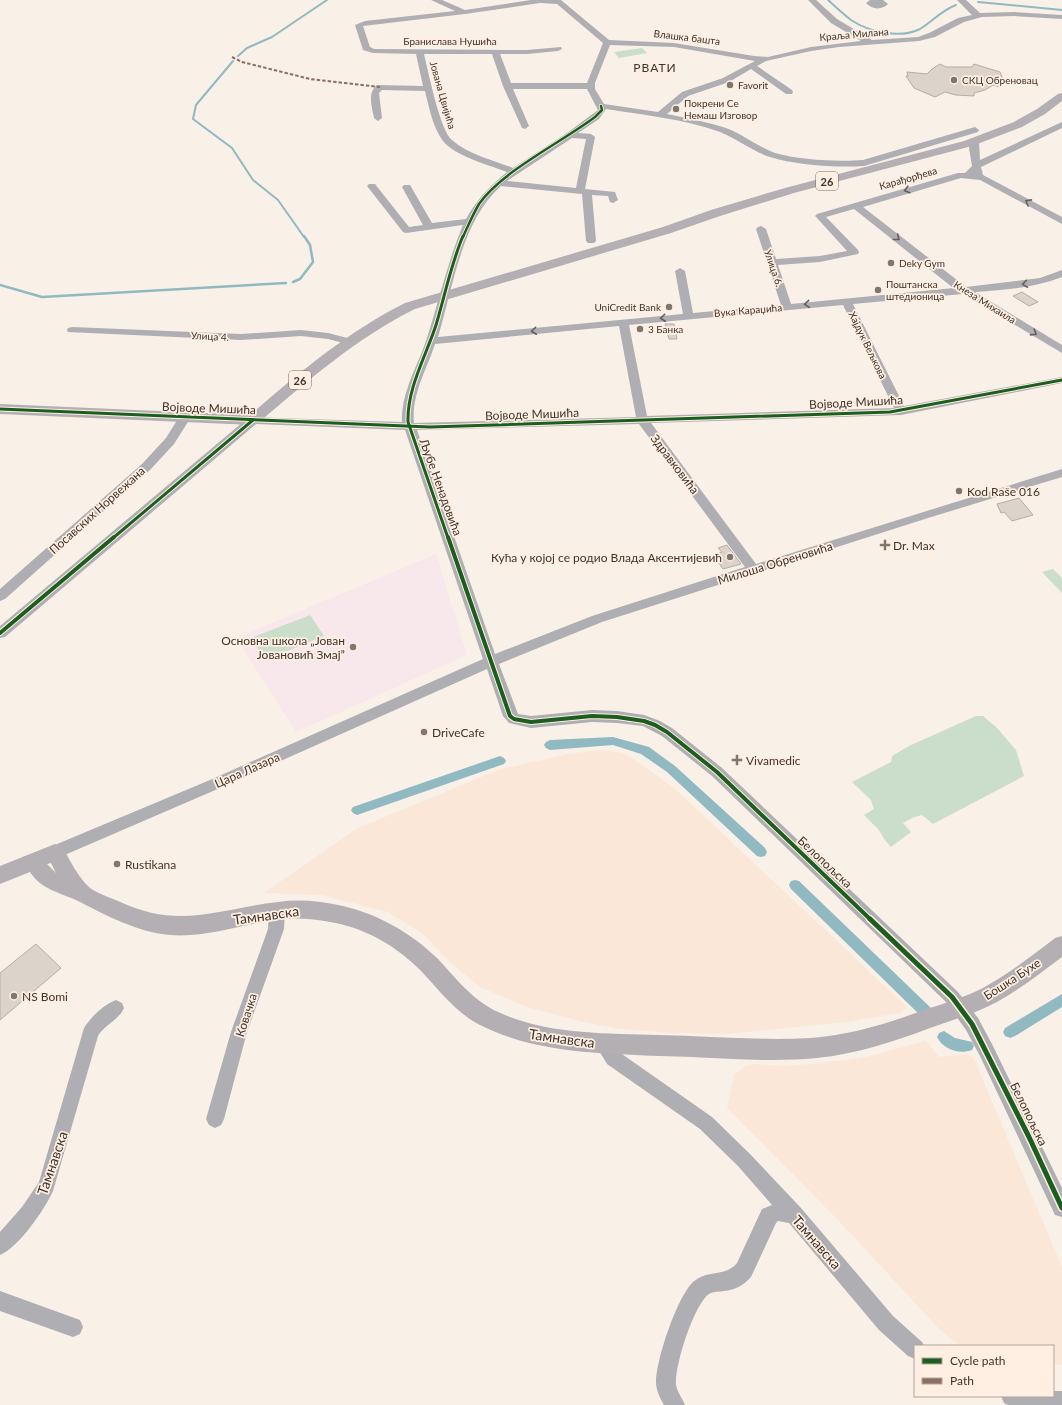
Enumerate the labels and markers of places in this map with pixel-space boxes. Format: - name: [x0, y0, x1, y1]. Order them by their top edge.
- place label: СКЦ Обреновац: [962, 74, 1038, 86]
- marker: СКЦ Обреновац: [949, 75, 959, 85]
- place label: Favorit: [738, 79, 769, 91]
- marker: Favorit: [725, 80, 735, 90]
- place label: Покрени Се Немаш Изговор: [684, 97, 758, 121]
- marker: Покрени Се Немаш Изговор: [671, 104, 681, 114]
- place label: Deky Gym: [899, 257, 945, 269]
- marker: Deky Gym: [886, 258, 896, 268]
- place label: Поштанска штедионица: [886, 278, 944, 302]
- marker: Поштанска штедионица: [873, 285, 883, 295]
- place label: UniCredit Bank: [594, 301, 662, 313]
- marker: UniCredit Bank: [664, 302, 674, 312]
- place label: 3 Банка: [648, 323, 683, 335]
- marker: 3 Банка: [635, 324, 645, 334]
- place label: Kod Raše 016: [967, 484, 1040, 499]
- marker: Kod Raše 016: [954, 486, 964, 496]
- place label: Dr. Max: [893, 538, 935, 553]
- marker: Dr. Max: [880, 540, 890, 550]
- place label: Кућа у којој се родио Влада Аксентијевић: [491, 550, 722, 565]
- marker: Кућа у којој се родио Влада Аксентијевић: [725, 552, 735, 562]
- place label: Основна школа „Јован Јовановић Змај”: [221, 633, 345, 662]
- marker: Основна школа „Јован Јовановић Змај”: [348, 642, 358, 652]
- place label: DriveCafe: [432, 725, 485, 740]
- marker: DriveCafe: [419, 727, 429, 737]
- place label: Vivamedic: [746, 753, 801, 768]
- marker: Vivamedic: [731, 754, 743, 766]
- place label: Rustikana: [125, 857, 176, 872]
- marker: Rustikana: [112, 859, 122, 869]
- place label: NS Bomi: [22, 989, 68, 1004]
- marker: NS Bomi: [9, 991, 19, 1001]

